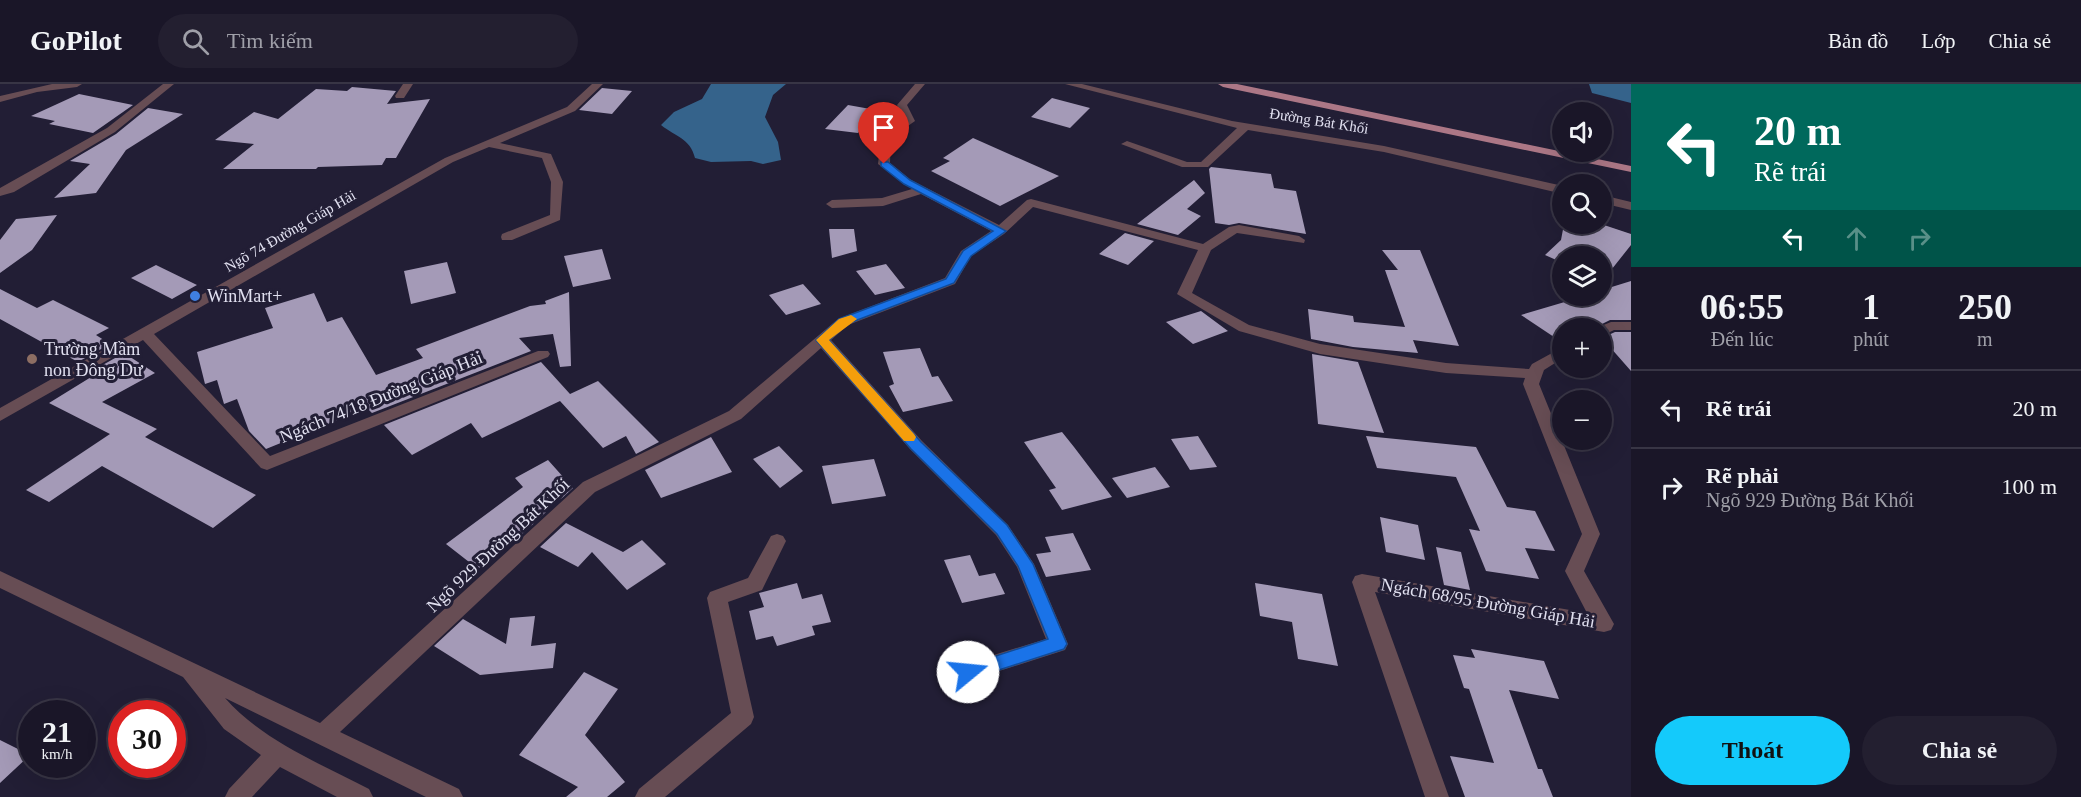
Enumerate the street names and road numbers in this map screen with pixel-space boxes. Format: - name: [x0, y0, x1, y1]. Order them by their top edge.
- street label: Đường Bát Khối: [1268, 105, 1370, 137]
- street label: Ngõ 74 Đường Giáp Hải: [222, 187, 358, 275]
- street label: Ngách 74/18 Đường Giáp Hải: [277, 347, 485, 447]
- street label: Ngõ 929 Đường Bát Khối: [423, 474, 573, 616]
- street label: Ngách 68/95 Đường Giáp Hải: [1379, 574, 1597, 632]

